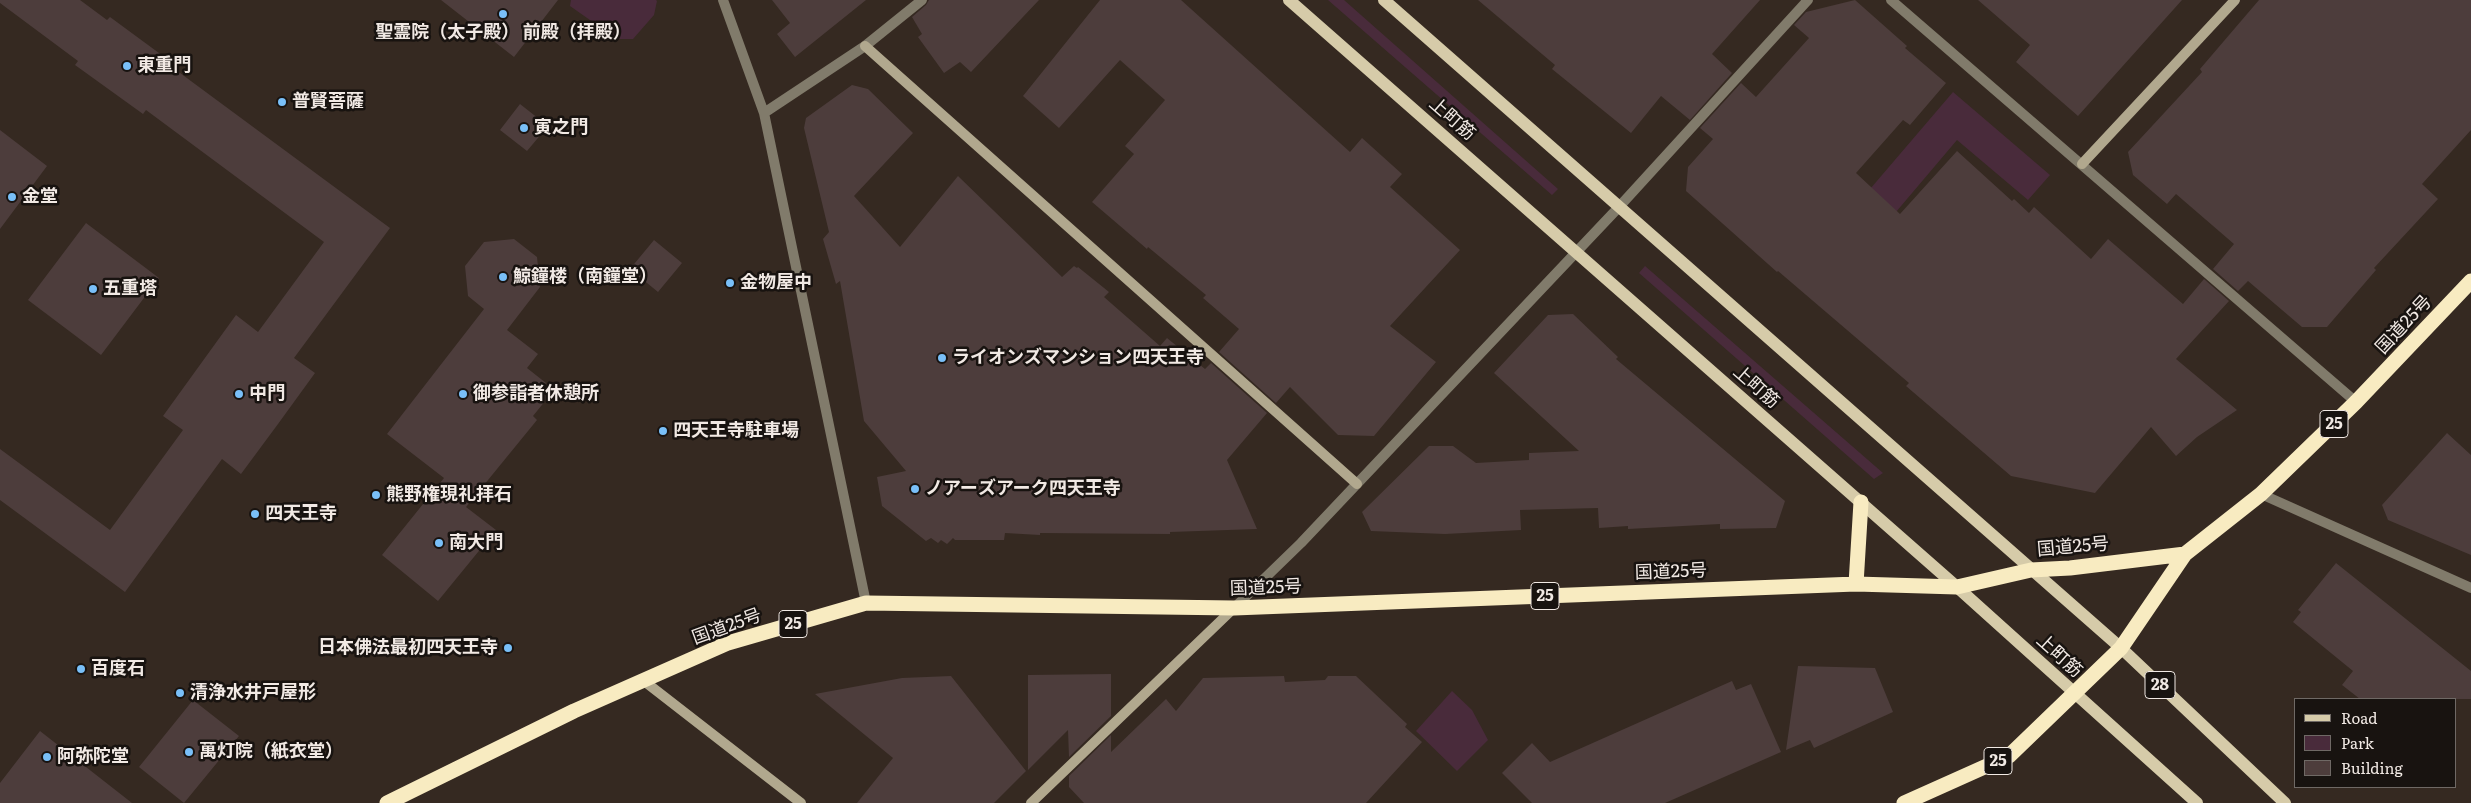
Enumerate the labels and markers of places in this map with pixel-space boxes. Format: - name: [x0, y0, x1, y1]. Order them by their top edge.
- marker: 聖霊院（太子殿） 前殿（拝殿）: [497, 8, 509, 20]
- place label: 聖霊院（太子殿） 前殿（拝殿）: [375, 22, 631, 44]
- place label: 東重門: [137, 55, 191, 77]
- marker: 東重門: [121, 60, 133, 72]
- place label: 普賢菩薩: [292, 91, 364, 113]
- marker: 普賢菩薩: [276, 96, 288, 108]
- place label: 寅之門: [534, 117, 588, 139]
- marker: 寅之門: [518, 122, 530, 134]
- place label: 金堂: [22, 186, 58, 208]
- marker: 金堂: [6, 191, 18, 203]
- place label: 鯨鐘楼（南鐘堂）: [513, 266, 657, 288]
- marker: 鯨鐘楼（南鐘堂）: [497, 271, 509, 283]
- place label: 金物屋中: [740, 272, 812, 294]
- marker: 金物屋中: [724, 277, 736, 289]
- place label: 五重塔: [103, 278, 157, 300]
- marker: 五重塔: [87, 283, 99, 295]
- place label: ライオンズマンション四天王寺: [952, 347, 1204, 369]
- marker: ライオンズマンション四天王寺: [936, 352, 948, 364]
- place label: 中門: [249, 383, 285, 405]
- place label: 御参詣者休憩所: [473, 383, 599, 405]
- marker: 中門: [233, 388, 245, 400]
- marker: 御参詣者休憩所: [457, 388, 469, 400]
- place label: 四天王寺駐車場: [673, 420, 799, 442]
- marker: 四天王寺駐車場: [657, 425, 669, 437]
- place label: ノアーズアーク四天王寺: [925, 478, 1121, 500]
- marker: ノアーズアーク四天王寺: [909, 483, 921, 495]
- place label: 熊野権現礼拝石: [386, 484, 512, 506]
- marker: 熊野権現礼拝石: [370, 489, 382, 501]
- place label: 四天王寺: [265, 503, 337, 525]
- marker: 四天王寺: [249, 508, 261, 520]
- place label: 南大門: [449, 532, 503, 554]
- marker: 南大門: [433, 537, 445, 549]
- place label: 日本佛法最初四天王寺: [318, 637, 498, 659]
- marker: 日本佛法最初四天王寺: [502, 642, 514, 654]
- place label: 百度石: [91, 658, 145, 680]
- marker: 百度石: [75, 663, 87, 675]
- place label: 清浄水井戸屋形: [190, 682, 316, 704]
- marker: 清浄水井戸屋形: [174, 687, 186, 699]
- place label: 萬灯院（紙衣堂）: [199, 741, 343, 763]
- place label: 阿弥陀堂: [57, 746, 129, 768]
- marker: 萬灯院（紙衣堂）: [183, 746, 195, 758]
- marker: 阿弥陀堂: [41, 751, 53, 763]

